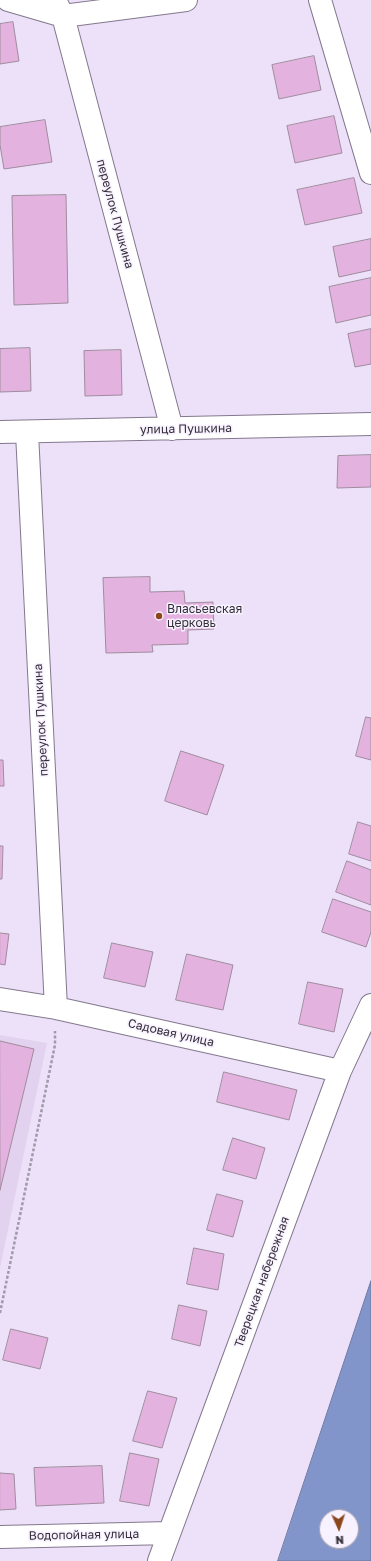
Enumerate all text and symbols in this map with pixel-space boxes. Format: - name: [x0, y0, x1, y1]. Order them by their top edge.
- street label: переулок Пушкина: [93, 158, 137, 270]
- street label: улица Пушкина: [140, 421, 232, 437]
- place label: Власьевская церковь: [167, 602, 242, 630]
- marker: Власьевская церковь: [154, 611, 164, 621]
- street label: переулок Пушкина: [31, 663, 51, 777]
- street label: Садовая улица: [127, 1016, 215, 1050]
- street label: Тверецкая набережная: [232, 1215, 292, 1349]
- north arrow: [319, 1509, 359, 1549]
- street label: Водопойная улица: [29, 1527, 139, 1543]
- text: N: [335, 1534, 344, 1547]

